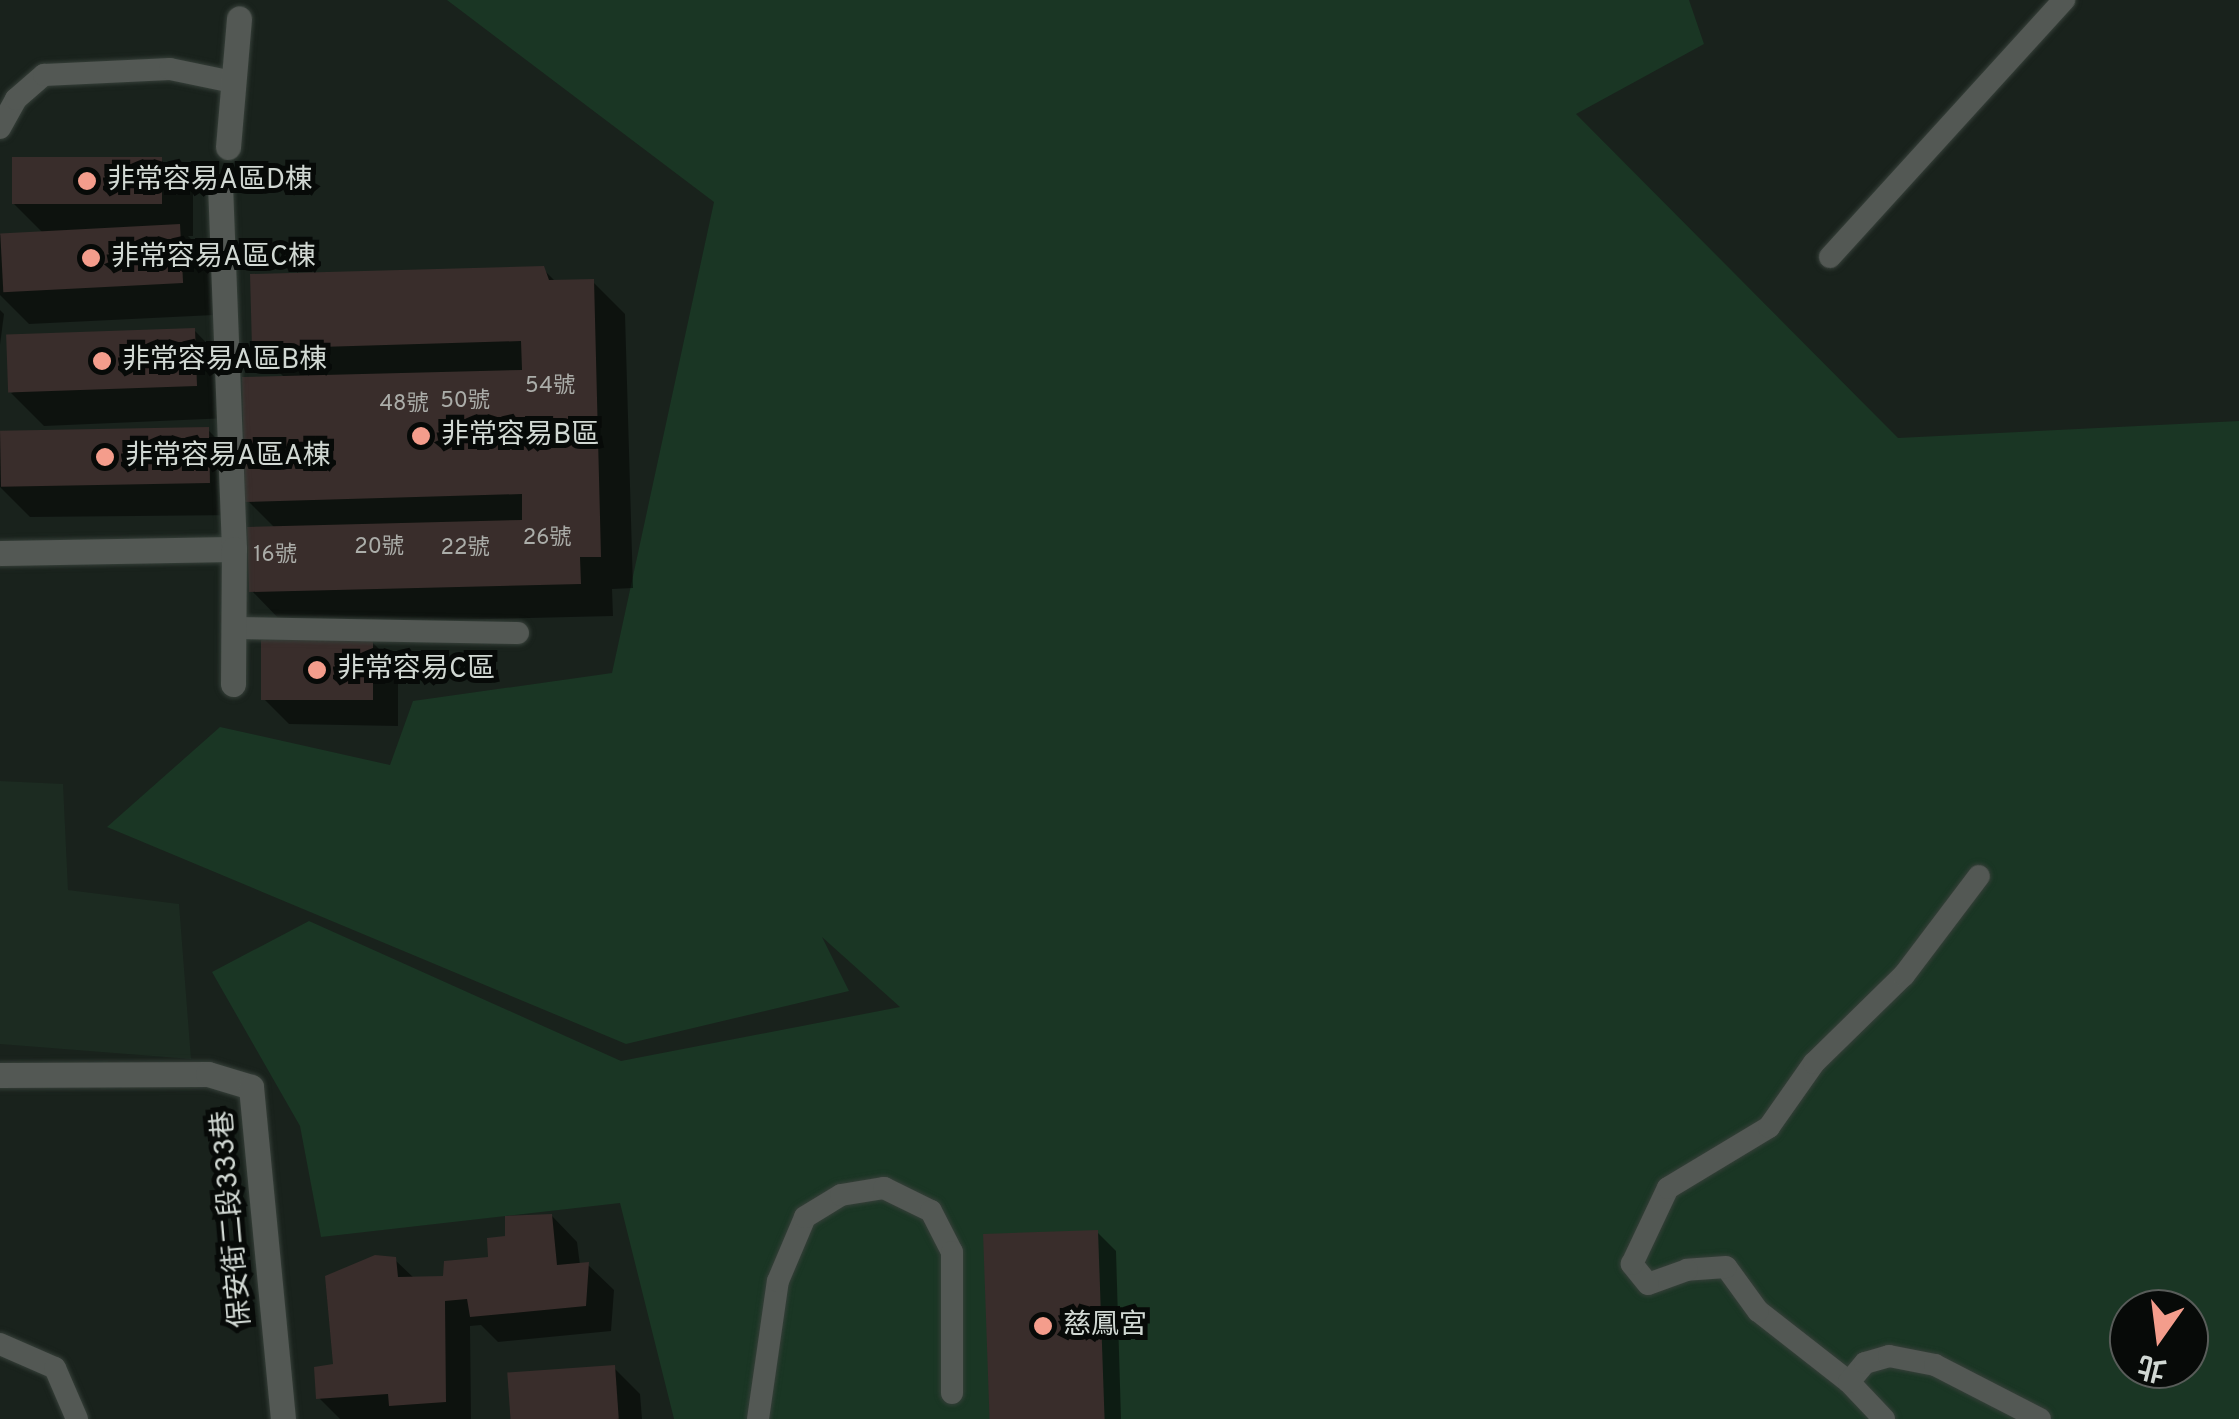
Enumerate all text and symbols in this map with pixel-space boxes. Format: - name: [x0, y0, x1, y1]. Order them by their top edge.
- place label: 非常容易A區D棟: [107, 164, 313, 198]
- marker: 非常容易A區D棟: [76, 170, 98, 192]
- place label: 非常容易A區C棟: [111, 241, 316, 275]
- marker: 非常容易A區C棟: [80, 247, 102, 269]
- place label: 非常容易A區B棟: [122, 344, 327, 378]
- marker: 非常容易A區B棟: [91, 350, 113, 372]
- house number: 54號: [525, 374, 575, 400]
- house number: 50號: [440, 389, 490, 415]
- house number: 48號: [379, 392, 429, 418]
- place label: 非常容易B區: [441, 419, 599, 453]
- marker: 非常容易B區: [410, 425, 432, 447]
- place label: 非常容易A區A棟: [125, 440, 331, 474]
- marker: 非常容易A區A棟: [94, 446, 116, 468]
- house number: 26號: [523, 526, 571, 552]
- house number: 20號: [354, 535, 404, 561]
- house number: 22號: [441, 536, 489, 562]
- house number: 16號: [253, 543, 297, 569]
- place label: 非常容易C區: [337, 653, 495, 687]
- marker: 非常容易C區: [306, 659, 328, 681]
- street label: 保安街二段333巷: [207, 1109, 259, 1329]
- north arrow: [2109, 1289, 2209, 1389]
- place label: 慈鳳宮: [1063, 1309, 1147, 1343]
- marker: 慈鳳宮: [1032, 1315, 1054, 1337]
- text: 北: [2134, 1345, 2170, 1387]

